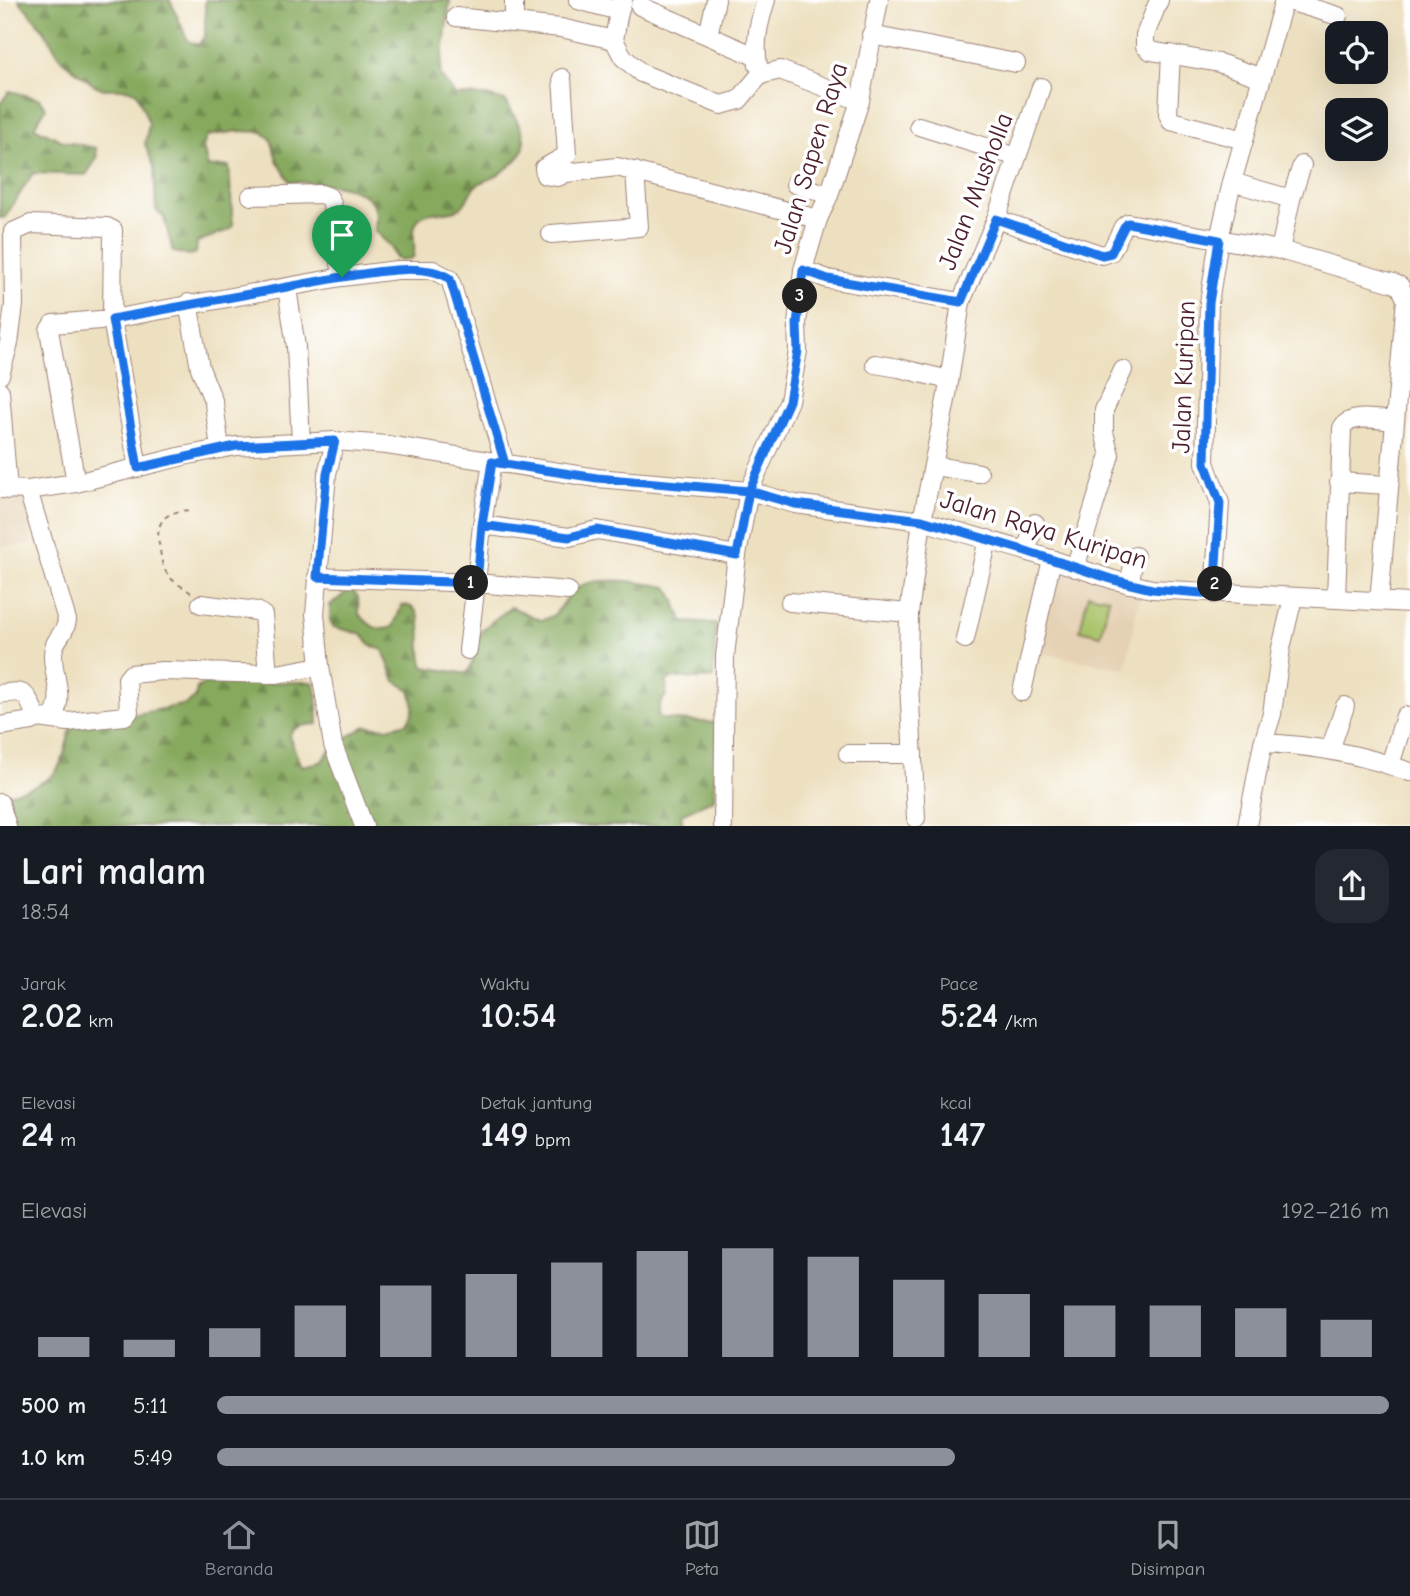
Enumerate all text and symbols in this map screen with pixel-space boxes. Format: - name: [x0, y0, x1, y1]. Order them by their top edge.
- map controls: [1325, 21, 1388, 161]
- button: locate: [1325, 21, 1388, 84]
- street label: Jalan Sapen Raya: [768, 59, 854, 258]
- button: layers: [1325, 98, 1388, 161]
- street label: Jalan Musholla: [932, 109, 1020, 274]
- pin: [312, 205, 372, 277]
- icon: arrive: [323, 216, 361, 254]
- pin: 3: [782, 278, 818, 314]
- text: 3: [795, 284, 804, 306]
- street label: Jalan Kuripan: [1166, 300, 1202, 454]
- street label: Jalan Raya Kuripan: [936, 484, 1151, 576]
- pin: 1: [454, 566, 489, 600]
- pin: 2: [1198, 566, 1232, 602]
- text: 1: [467, 571, 474, 593]
- text: 2: [1210, 572, 1219, 594]
- button: share: [1315, 849, 1389, 923]
- text: Lari malam: [21, 850, 206, 894]
- text: 18:54: [21, 898, 70, 925]
- text: Jarak: [21, 973, 66, 995]
- text: Waktu: [480, 973, 530, 995]
- text: Pace: [940, 973, 978, 995]
- text: 2.02: [21, 995, 82, 1036]
- text: 10:54: [480, 995, 556, 1036]
- text: 5:24: [940, 995, 998, 1036]
- text: km: [82, 1010, 113, 1032]
- text: /km: [998, 1010, 1038, 1032]
- text: Elevasi: [21, 1092, 76, 1114]
- text: Detak jantung: [480, 1092, 593, 1114]
- text: kcal: [940, 1092, 972, 1114]
- text: 24: [21, 1114, 54, 1155]
- text: 149: [480, 1114, 528, 1155]
- text: 147: [940, 1114, 985, 1155]
- text: m: [54, 1129, 76, 1151]
- text: bpm: [528, 1129, 571, 1151]
- text: Elevasi: [21, 1197, 87, 1224]
- text: 192–216 m: [1282, 1197, 1389, 1224]
- text: 500 m: [21, 1392, 86, 1419]
- text: 5:11: [133, 1392, 168, 1419]
- text: 1.0 km: [21, 1444, 85, 1471]
- text: 5:49: [133, 1444, 173, 1471]
- tab: Beranda: [205, 1516, 273, 1580]
- tab: Peta: [683, 1516, 721, 1580]
- tab: Disimpan: [1131, 1516, 1205, 1580]

